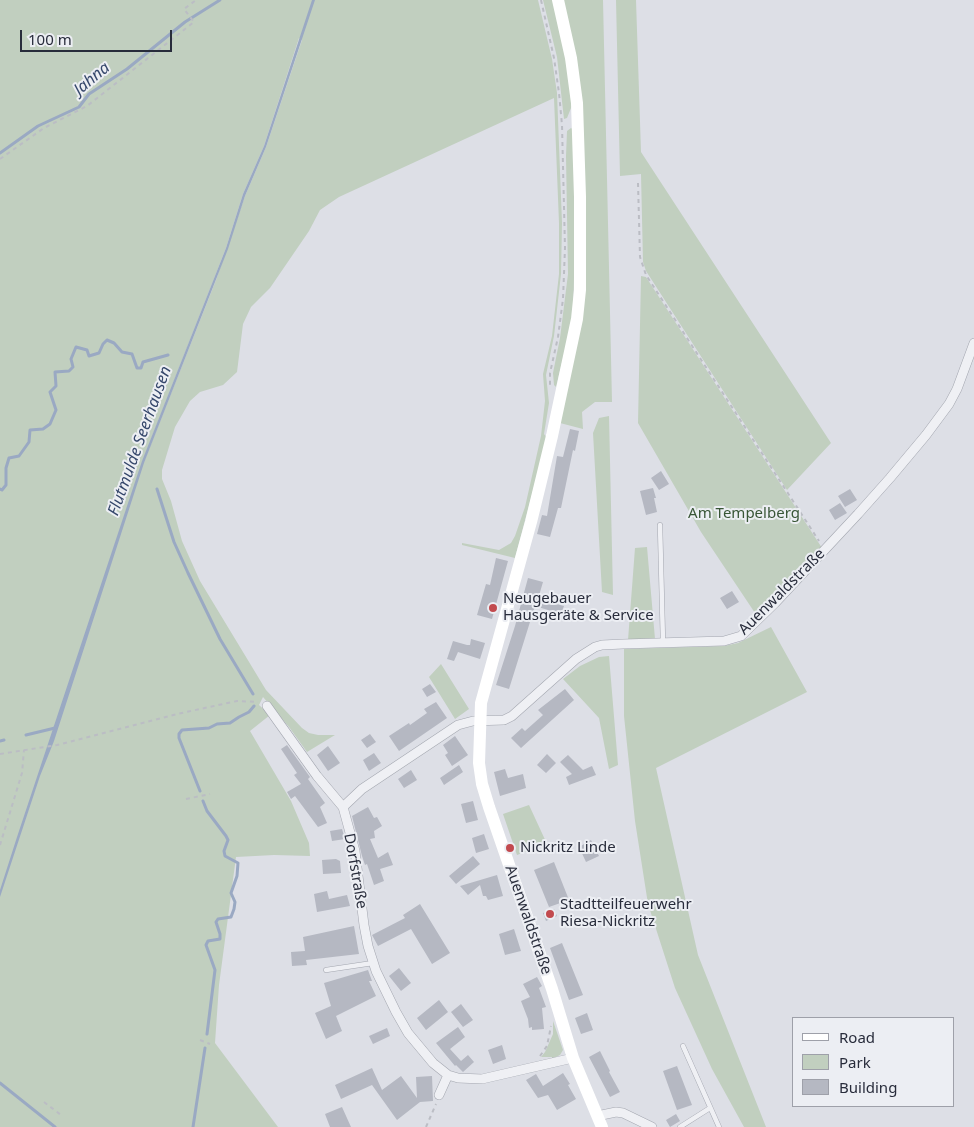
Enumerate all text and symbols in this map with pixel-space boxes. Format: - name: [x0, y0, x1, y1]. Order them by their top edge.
- scale bar: [22, 20, 175, 52]
- text: 100 m: [28, 29, 72, 49]
- water label: Jahna: [70, 58, 114, 100]
- water label: Flutmulde Seerhausen: [104, 364, 176, 518]
- park label: Am Tempelberg: [688, 505, 800, 523]
- street label: Auenwaldstraße: [735, 545, 829, 639]
- place label: Neugebauer Hausgeräte & Service: [503, 590, 654, 625]
- marker: Neugebauer Hausgeräte & Service: [487, 602, 499, 614]
- street label: Dorfstraße: [340, 832, 370, 910]
- place label: Nickritz Linde: [520, 839, 616, 857]
- marker: Nickritz Linde: [504, 842, 516, 854]
- street label: Auenwaldstraße: [501, 863, 555, 977]
- place label: Stadtteilfeuerwehr Riesa-Nickritz: [560, 896, 692, 931]
- marker: Stadtteilfeuerwehr Riesa-Nickritz: [544, 908, 556, 920]
- legend: [792, 1017, 954, 1107]
- text: Road: [839, 1027, 875, 1047]
- text: Park: [839, 1052, 871, 1072]
- text: Building: [839, 1077, 897, 1097]

